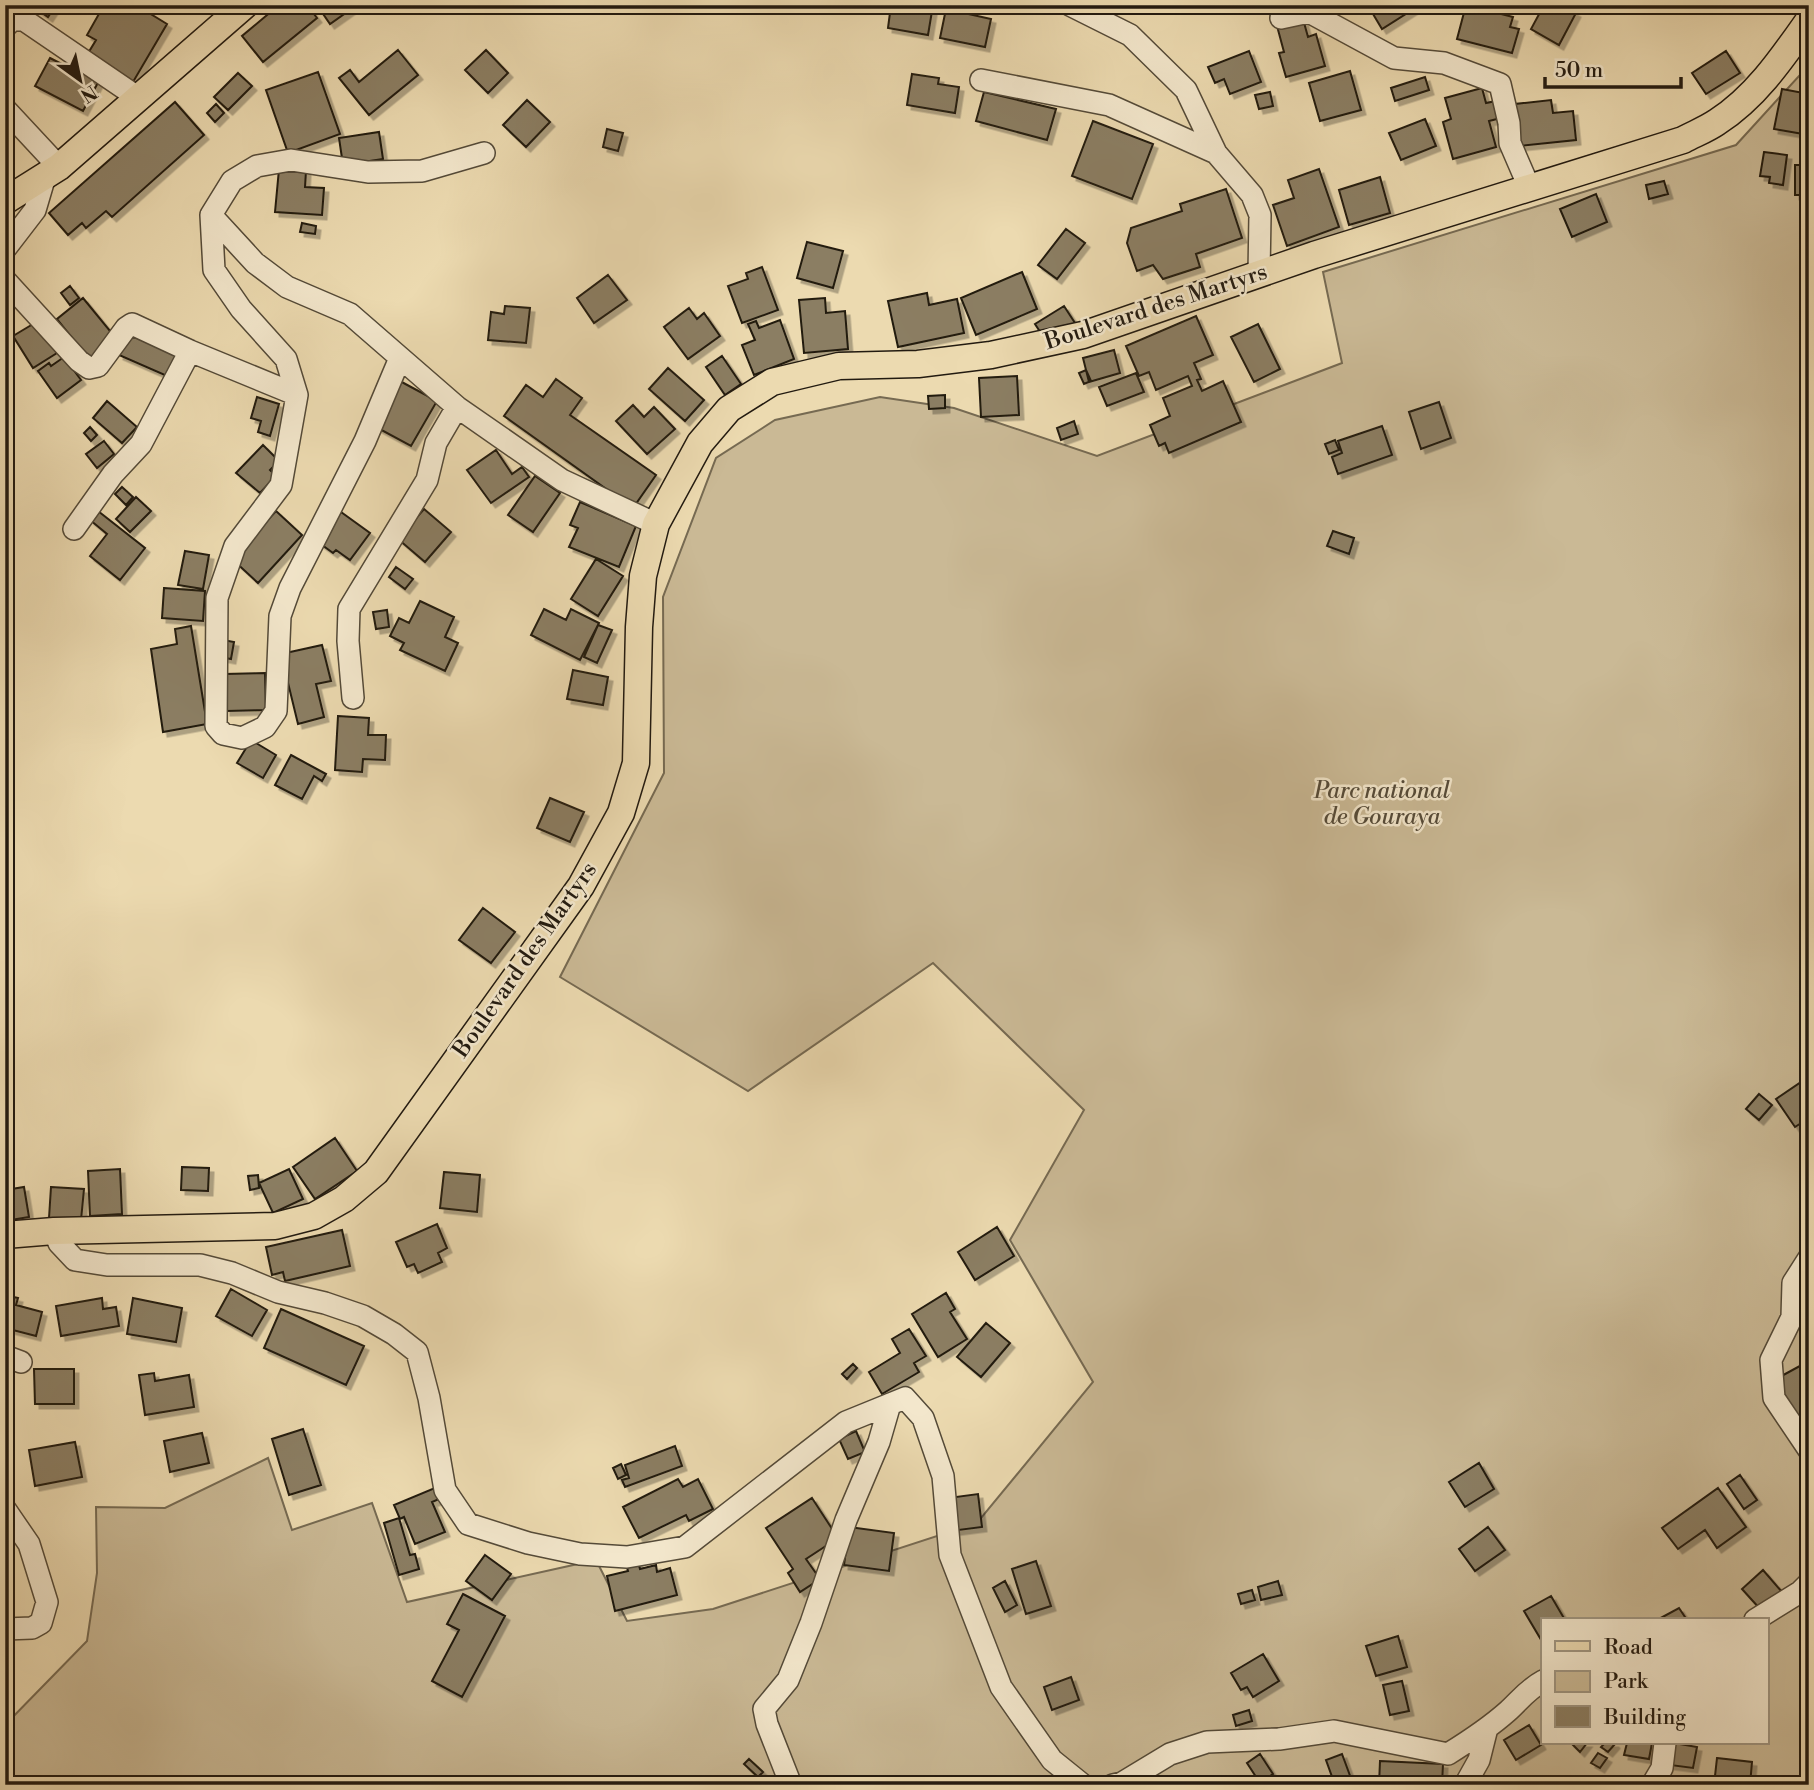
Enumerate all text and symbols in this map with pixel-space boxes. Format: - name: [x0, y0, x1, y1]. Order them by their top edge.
- north arrow: [46, 46, 116, 116]
- scale bar: [1545, 46, 1681, 90]
- text: 50 m: [1555, 58, 1603, 84]
- text: N: [76, 79, 102, 108]
- street label: Boulevard des Martyrs: [1040, 258, 1271, 357]
- park label: Parc national de Gouraya: [1313, 777, 1451, 831]
- street label: Boulevard des Martyrs: [446, 857, 603, 1064]
- legend: [1541, 1618, 1769, 1744]
- text: Road: [1604, 1635, 1653, 1661]
- text: Park: [1604, 1669, 1649, 1695]
- text: Building: [1603, 1705, 1686, 1731]

